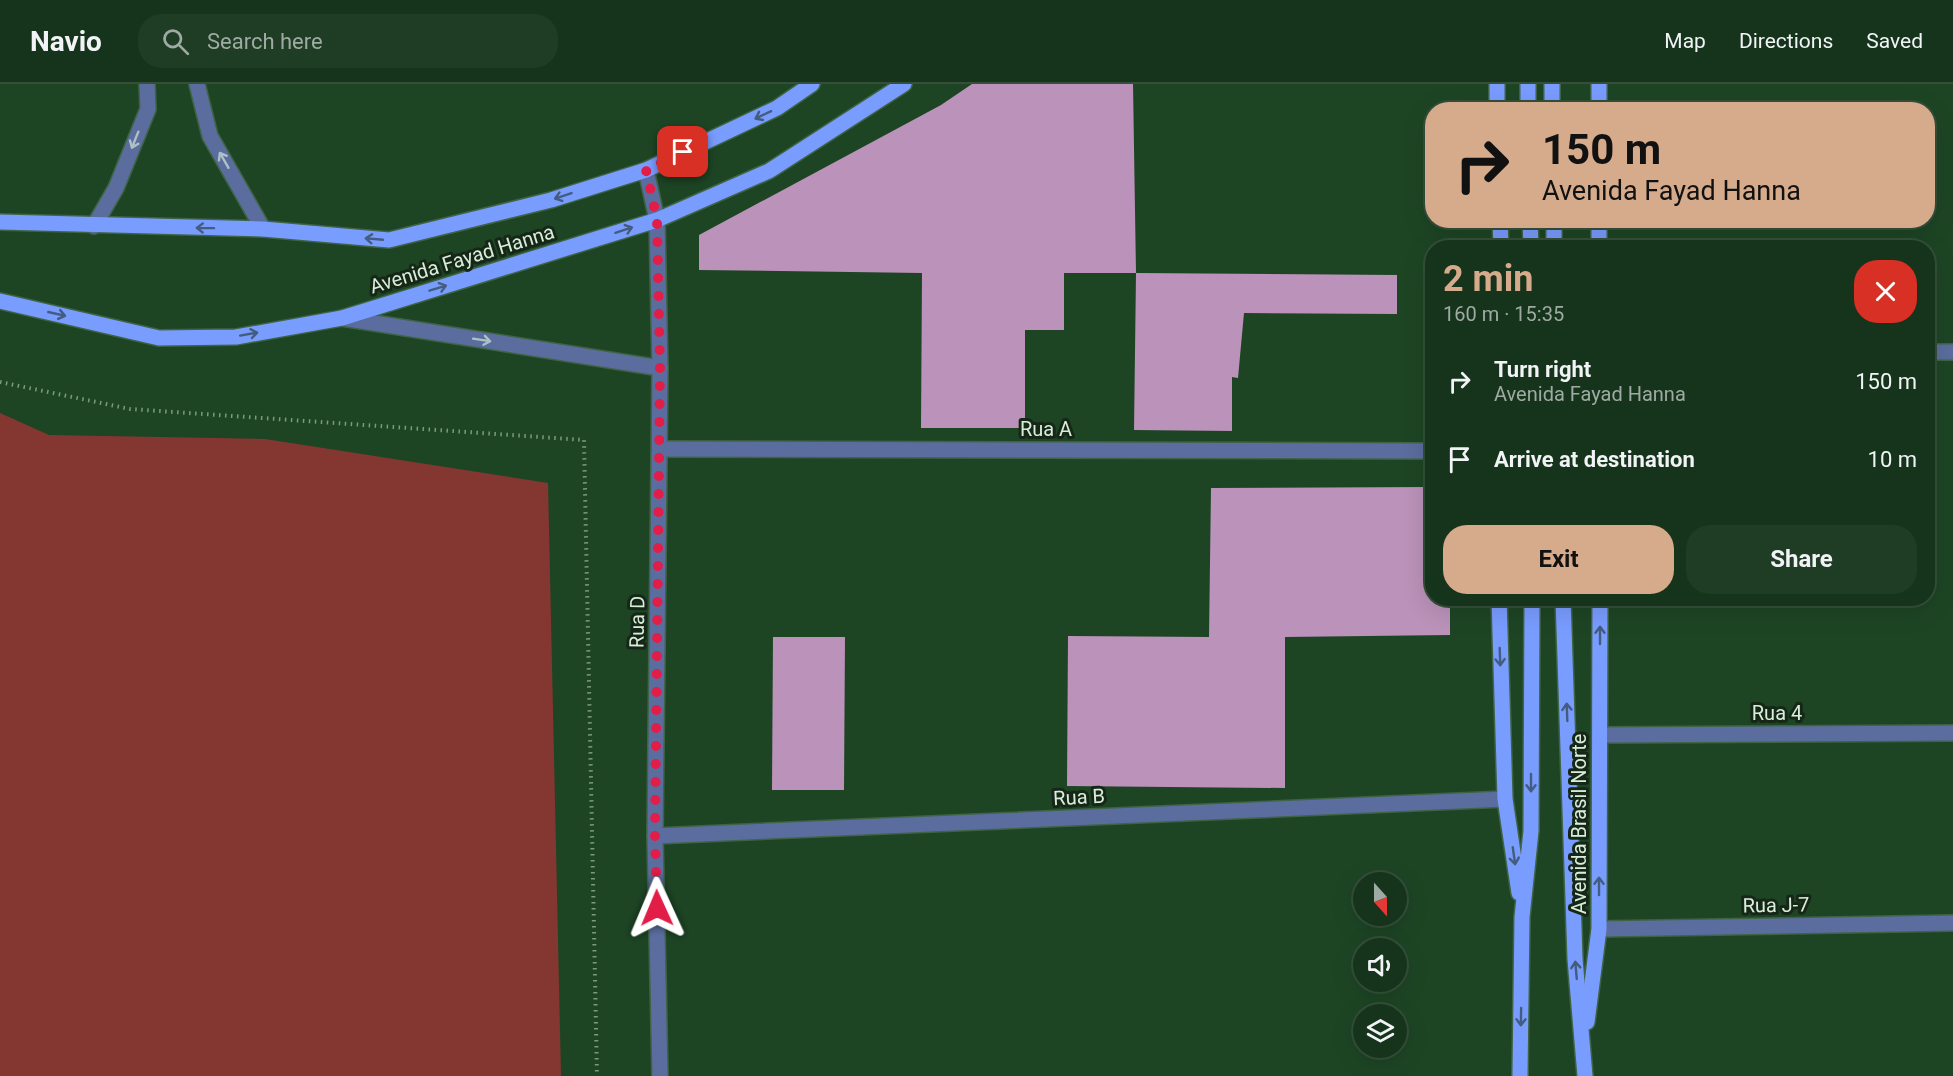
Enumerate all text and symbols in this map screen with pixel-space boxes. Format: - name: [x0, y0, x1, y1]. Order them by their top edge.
- search box: [138, 14, 558, 68]
- text: Navio: [30, 25, 102, 58]
- icon: search: [159, 25, 192, 58]
- text: Search here: [207, 29, 323, 54]
- text: Map: [1664, 29, 1706, 53]
- text: Directions: [1739, 29, 1833, 53]
- text: Saved: [1866, 29, 1923, 53]
- one-way arrow: [754, 109, 772, 121]
- text: 150 m: [1542, 125, 1661, 174]
- pin: [657, 126, 708, 177]
- icon: right: [1443, 126, 1521, 204]
- one-way arrow: [129, 130, 140, 149]
- icon: arrive: [666, 135, 699, 168]
- one-way arrow: [217, 152, 229, 169]
- text: Avenida Fayad Hanna: [1542, 175, 1801, 207]
- one-way arrow: [554, 191, 573, 202]
- street label: Avenida Fayad Hanna: [367, 219, 557, 299]
- one-way arrow: [195, 222, 215, 234]
- one-way arrow: [614, 224, 633, 235]
- one-way arrow: [364, 233, 384, 244]
- text: 2 min: [1443, 258, 1534, 300]
- button: close: [1854, 260, 1917, 323]
- one-way arrow: [428, 282, 447, 293]
- text: 160 m · 15:35: [1443, 302, 1564, 326]
- one-way arrow: [47, 309, 66, 321]
- one-way arrow: [239, 329, 258, 340]
- one-way arrow: [472, 335, 492, 346]
- text: Turn right: [1494, 357, 1591, 382]
- icon: right: [1443, 365, 1476, 398]
- text: 150 m: [1855, 369, 1917, 394]
- text: Avenida Fayad Hanna: [1494, 382, 1686, 406]
- street label: Rua A: [1020, 417, 1072, 441]
- icon: arrive: [1443, 443, 1476, 476]
- text: Arrive at destination: [1494, 447, 1695, 472]
- text: 10 m: [1868, 447, 1917, 472]
- button: Exit: [1443, 525, 1674, 594]
- button: Share: [1686, 525, 1917, 594]
- street label: Rua D: [625, 596, 649, 648]
- one-way arrow: [1594, 625, 1606, 645]
- one-way arrow: [1495, 646, 1506, 666]
- street label: Rua 4: [1752, 701, 1802, 725]
- one-way arrow: [1561, 703, 1573, 723]
- street label: Avenida Brasil Norte: [1567, 734, 1591, 914]
- one-way arrow: [1525, 772, 1537, 792]
- street label: Rua B: [1053, 784, 1105, 810]
- one-way arrow: [1508, 846, 1519, 866]
- north arrow: [1353, 872, 1407, 926]
- map controls: [1353, 872, 1407, 1058]
- position arrow: [625, 876, 689, 940]
- one-way arrow: [1593, 877, 1605, 897]
- street label: Rua J-7: [1742, 892, 1810, 918]
- button: sound: [1353, 938, 1407, 992]
- one-way arrow: [1570, 960, 1581, 980]
- button: layers: [1353, 1004, 1407, 1058]
- one-way arrow: [1515, 1007, 1527, 1027]

